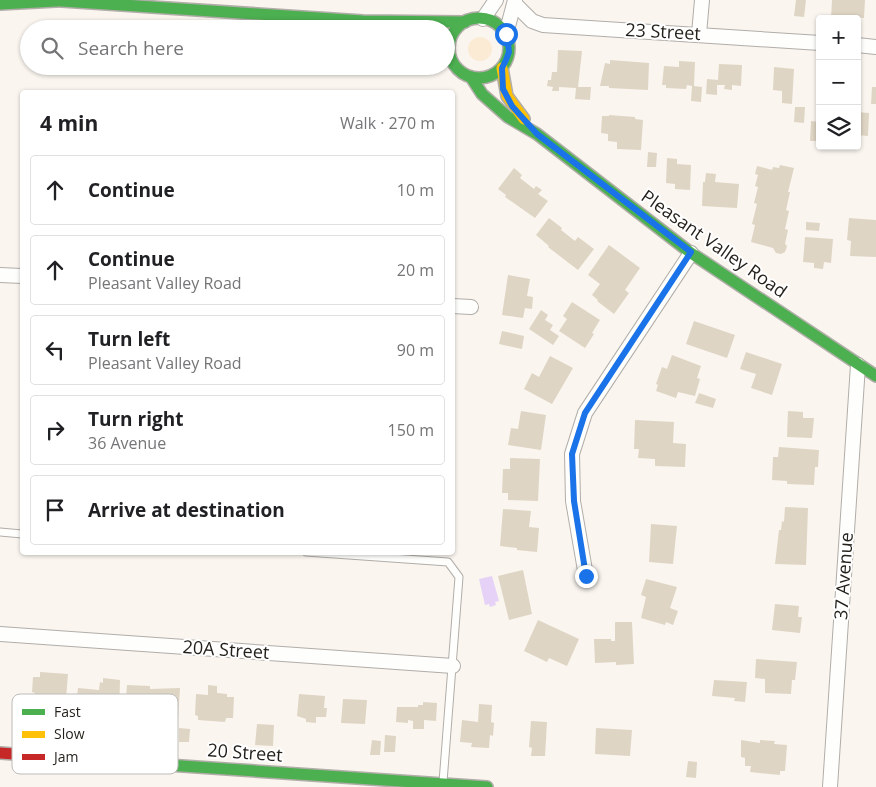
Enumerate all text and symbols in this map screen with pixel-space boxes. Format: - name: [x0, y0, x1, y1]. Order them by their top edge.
- map controls: [816, 15, 861, 150]
- button: +: [816, 15, 861, 60]
- street label: 23 Street: [625, 17, 701, 45]
- search box: [20, 20, 455, 75]
- route start: [495, 23, 518, 46]
- icon: search: [38, 34, 66, 62]
- text: Search here: [78, 35, 184, 61]
- button: −: [816, 60, 861, 105]
- button: layers: [816, 105, 861, 150]
- text: 4 min: [40, 109, 98, 137]
- text: Walk · 270 m: [340, 112, 435, 134]
- icon: ahead: [41, 176, 69, 204]
- text: Continue: [88, 177, 175, 203]
- text: 10 m: [397, 179, 434, 201]
- street label: Pleasant Valley Road: [637, 184, 792, 303]
- text: Continue: [88, 246, 175, 272]
- icon: ahead: [41, 256, 69, 284]
- text: 20 m: [397, 259, 434, 281]
- text: Pleasant Valley Road: [88, 272, 242, 294]
- text: Turn left: [88, 326, 170, 352]
- icon: left: [41, 336, 69, 364]
- text: 90 m: [397, 339, 434, 361]
- text: Pleasant Valley Road: [88, 352, 242, 374]
- text: Turn right: [88, 406, 183, 432]
- icon: right: [41, 416, 69, 444]
- text: 150 m: [388, 419, 434, 441]
- text: 36 Avenue: [88, 432, 166, 454]
- icon: arrive: [41, 496, 69, 524]
- text: Arrive at destination: [88, 497, 285, 523]
- street label: 37 Avenue: [828, 531, 858, 621]
- route end: [575, 565, 598, 588]
- street label: 20A Street: [182, 634, 270, 664]
- legend: [12, 694, 178, 774]
- text: Fast: [54, 702, 81, 721]
- text: Slow: [54, 724, 85, 743]
- street label: 20 Street: [207, 737, 284, 767]
- text: Jam: [52, 747, 79, 766]

